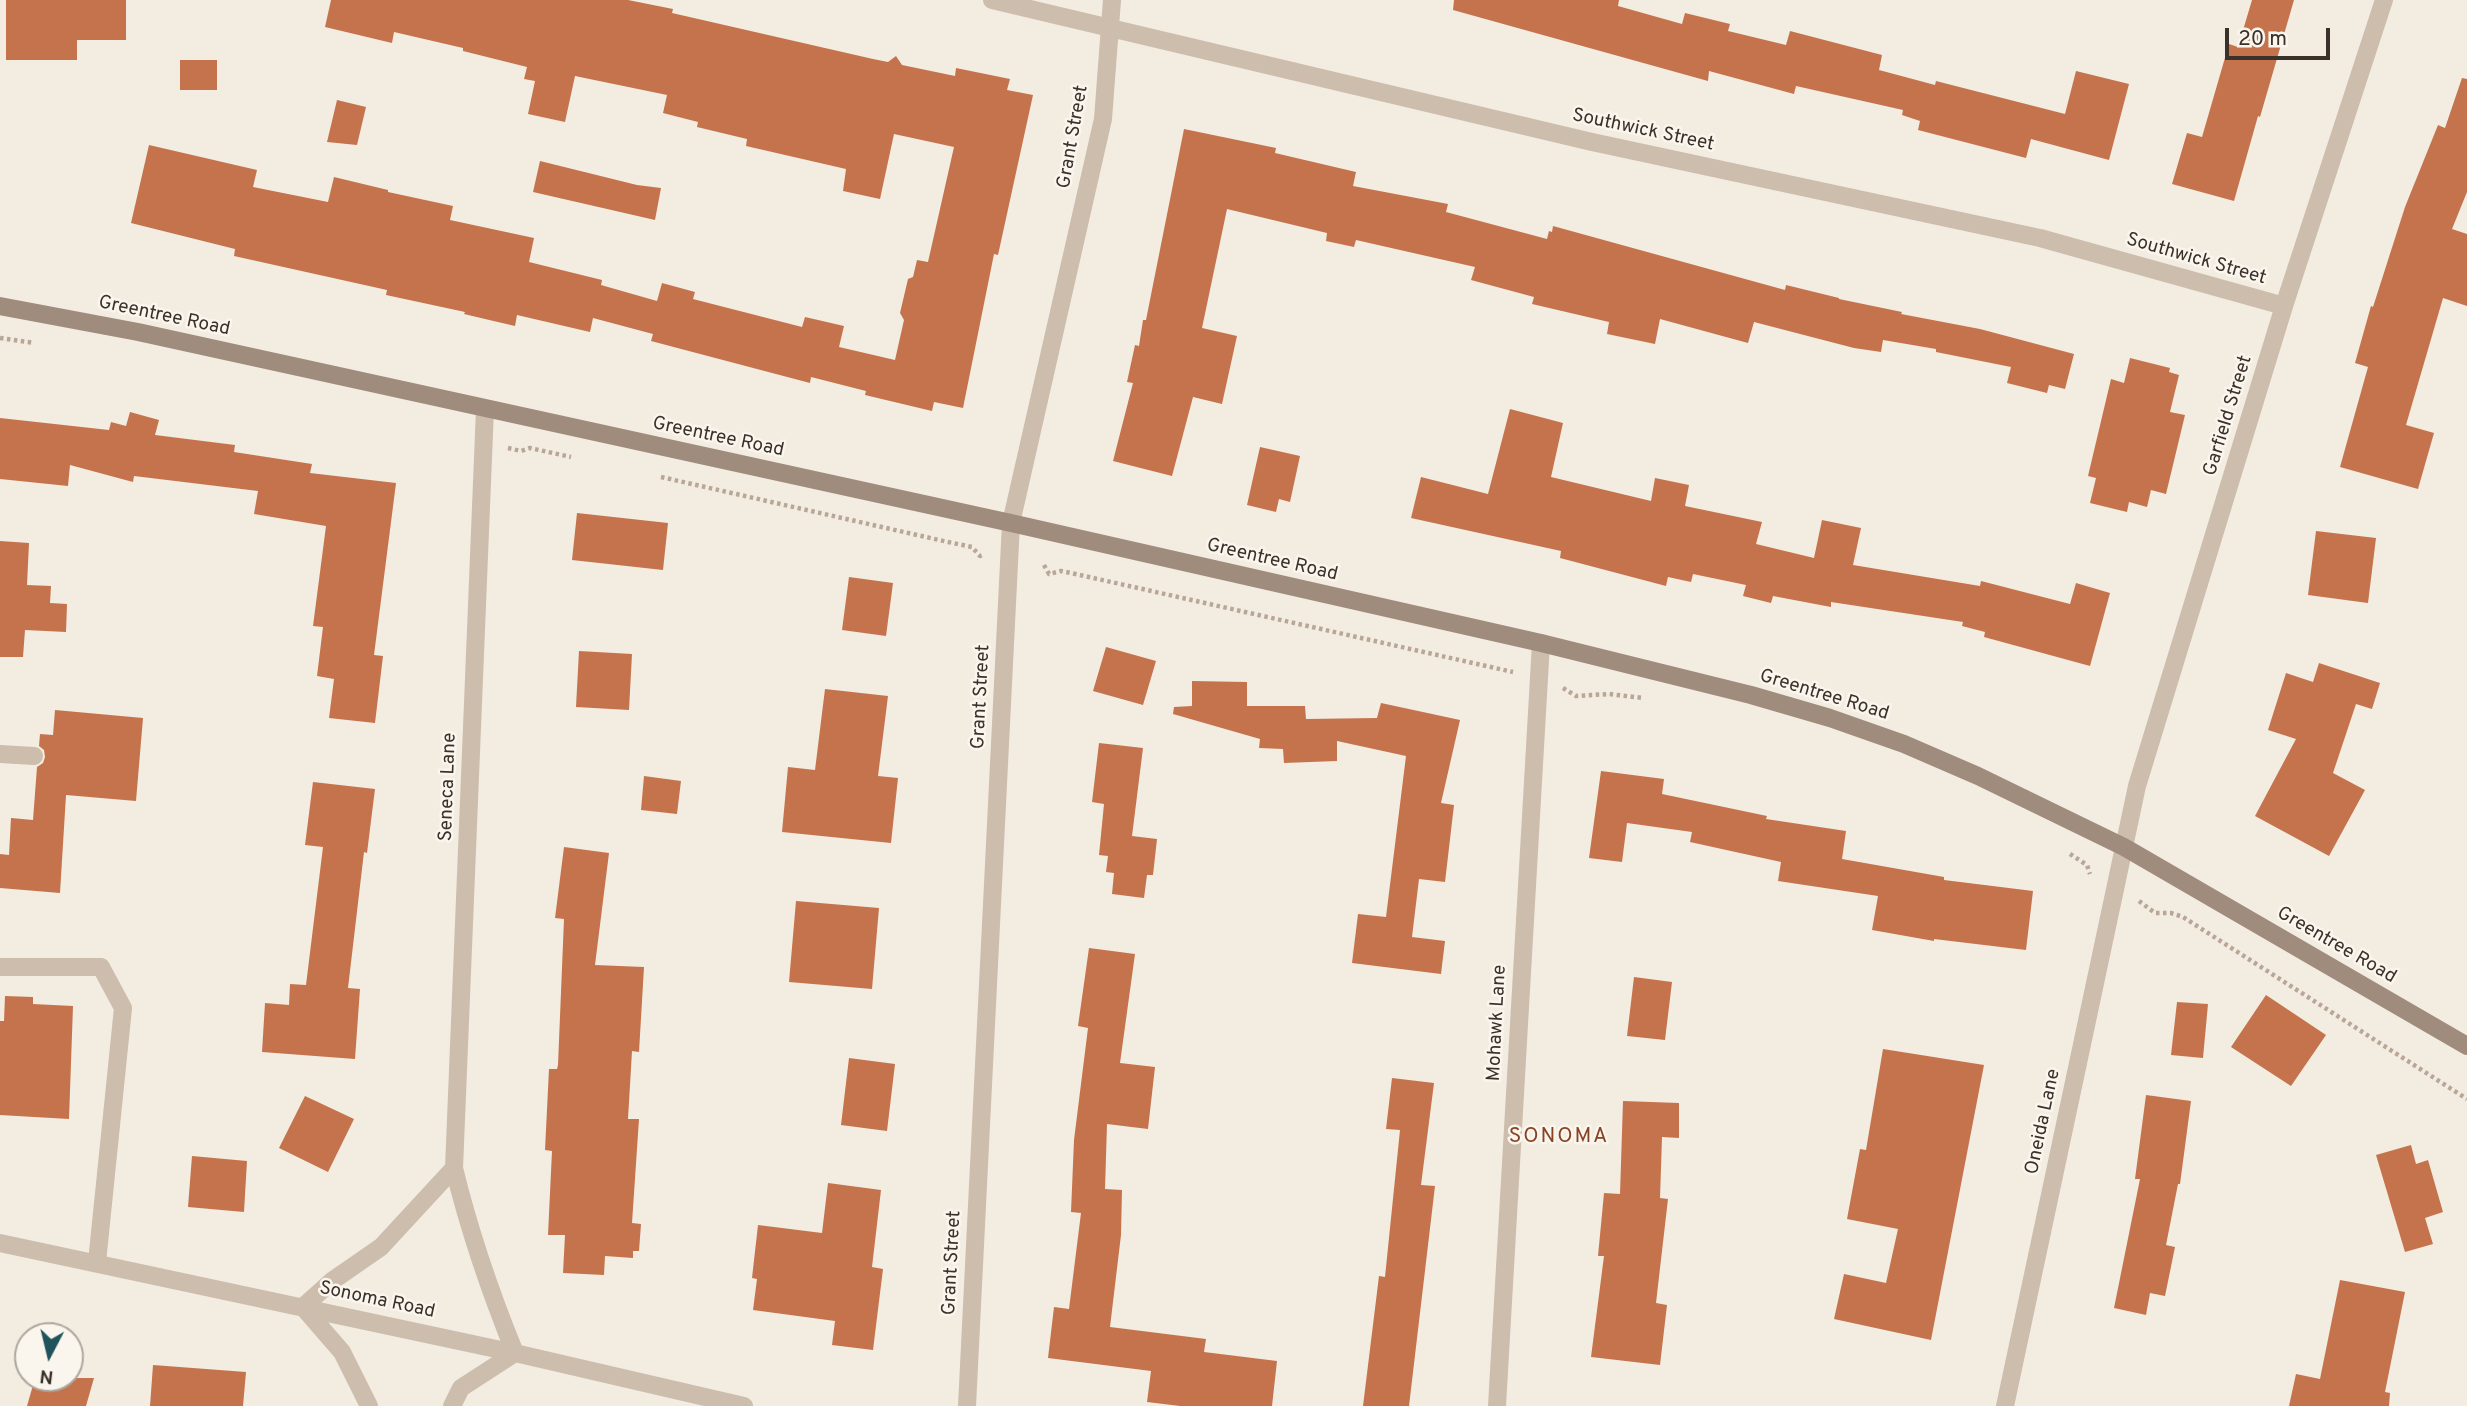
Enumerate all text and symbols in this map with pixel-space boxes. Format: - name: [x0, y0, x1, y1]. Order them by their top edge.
- scale bar: [2229, 14, 2334, 58]
- text: 20 m: [2238, 26, 2287, 53]
- street label: Grant Street: [1054, 83, 1094, 191]
- street label: Southwick Street: [1570, 105, 1716, 157]
- street label: Southwick Street: [2123, 229, 2269, 291]
- street label: Greentree Road: [96, 292, 232, 342]
- street label: Garfield Street: [2200, 353, 2258, 479]
- street label: Greentree Road: [650, 413, 786, 463]
- street label: Greentree Road: [1204, 535, 1340, 587]
- street label: Grant Street: [968, 644, 996, 750]
- street label: Greentree Road: [1757, 666, 1891, 726]
- street label: Seneca Lane: [436, 732, 462, 842]
- street label: Greentree Road: [2272, 903, 2400, 989]
- street label: Mohawk Lane: [1484, 964, 1512, 1082]
- street label: Oneida Lane: [2022, 1067, 2066, 1177]
- district label: SONOMA: [1509, 1125, 1609, 1151]
- street label: Grant Street: [939, 1210, 967, 1316]
- street label: Sonoma Road: [317, 1278, 437, 1324]
- north arrow: [14, 1322, 84, 1392]
- text: N: [38, 1363, 55, 1389]

